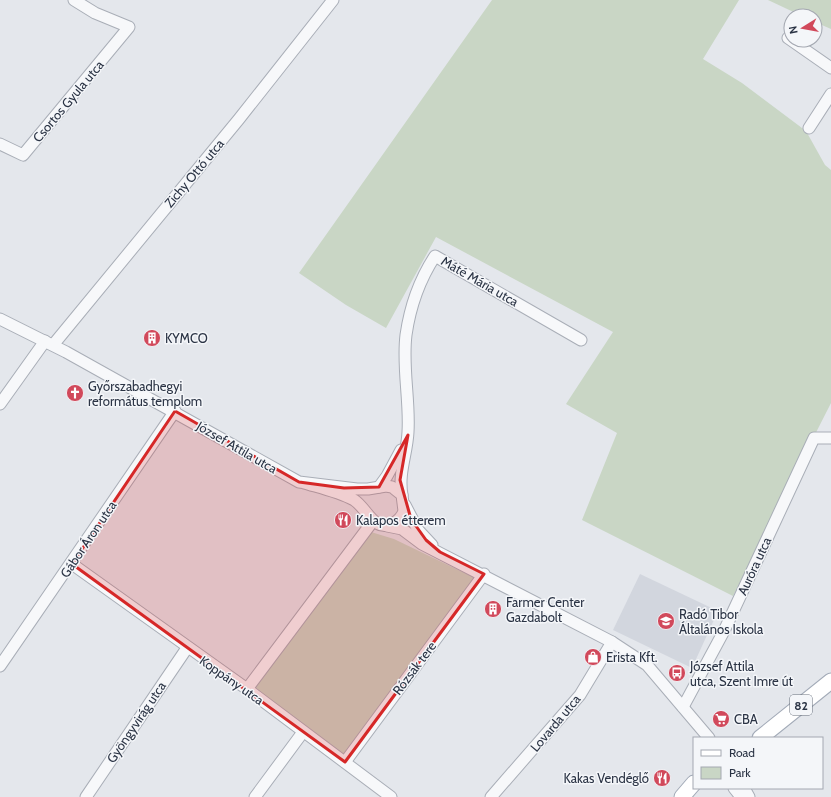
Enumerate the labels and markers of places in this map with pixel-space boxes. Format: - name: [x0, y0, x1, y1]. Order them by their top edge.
- building icon: KYMCO: [142, 328, 162, 348]
- place label: KYMCO: [165, 330, 208, 346]
- place label: Győrszabadhegyi református templom: [88, 378, 202, 409]
- church icon: Győrszabadhegyi református templom: [65, 383, 85, 403]
- restaurant icon: Kalapos étterem: [333, 510, 353, 530]
- place label: Kalapos étterem: [356, 512, 446, 528]
- place label: Farmer Center Gazdabolt: [506, 594, 585, 625]
- building icon: Farmer Center Gazdabolt: [483, 599, 503, 619]
- place label: Radó Tibor Általános Iskola: [679, 606, 764, 637]
- school or university icon: Radó Tibor Általános Iskola: [656, 611, 676, 631]
- shop icon: Erista Kft.: [583, 647, 603, 667]
- place label: Erista Kft.: [606, 649, 658, 665]
- place label: József Attila utca, Szent Imre út: [689, 658, 793, 689]
- bus stop icon: József Attila utca, Szent Imre út: [667, 663, 687, 683]
- supermarket icon: CBA: [711, 709, 731, 729]
- place label: CBA: [734, 711, 758, 727]
- restaurant icon: Kakas Vendéglő: [652, 768, 672, 788]
- place label: Kakas Vendéglő: [563, 770, 649, 786]

